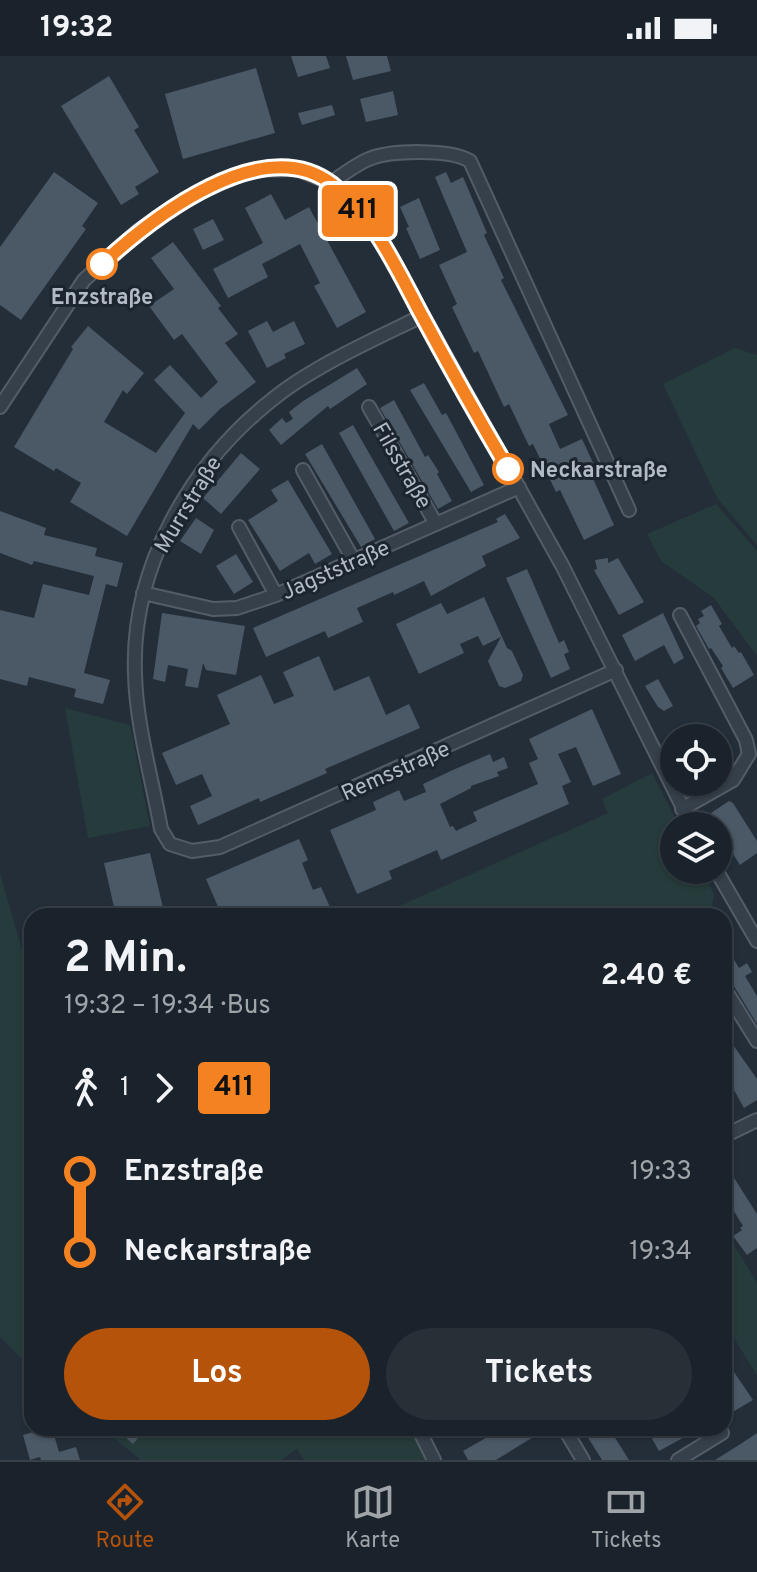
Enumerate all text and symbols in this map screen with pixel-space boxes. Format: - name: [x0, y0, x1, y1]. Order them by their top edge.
- text: 19:32: [40, 10, 113, 47]
- line badge: 411: [312, 185, 404, 237]
- text: 411: [338, 193, 378, 229]
- marker: Enzstraße: [87, 249, 117, 279]
- place label: Enzstraße: [51, 285, 153, 312]
- street label: Filsstraße: [365, 418, 436, 514]
- street label: Murrstraße: [150, 452, 229, 559]
- marker: Neckarstraße: [493, 454, 523, 484]
- place label: Neckarstraße: [530, 458, 668, 485]
- street label: Jagststraße: [278, 535, 394, 607]
- map controls: [660, 724, 732, 884]
- button: locate: [660, 724, 732, 796]
- street label: Remsstraße: [337, 736, 455, 808]
- button: layers: [660, 812, 732, 884]
- text: 2 Min.: [64, 932, 187, 988]
- text: 2.40 €: [601, 958, 692, 995]
- text: 19:32 – 19:34 · Bus: [64, 990, 271, 1023]
- icon: walk: [64, 1066, 108, 1110]
- icon: forward: [142, 1066, 186, 1110]
- text: 411: [214, 1070, 254, 1106]
- text: 1: [120, 1072, 130, 1105]
- text: Enzstraße: [124, 1154, 264, 1191]
- text: 19:33: [630, 1156, 692, 1189]
- text: Neckarstraße: [124, 1234, 312, 1271]
- text: 19:34: [629, 1236, 692, 1269]
- button: Los: [64, 1328, 370, 1420]
- button: Tickets: [386, 1328, 692, 1420]
- tab: Route: [95, 1480, 154, 1555]
- tab: Karte: [345, 1480, 400, 1555]
- tab: Tickets: [591, 1480, 661, 1555]

